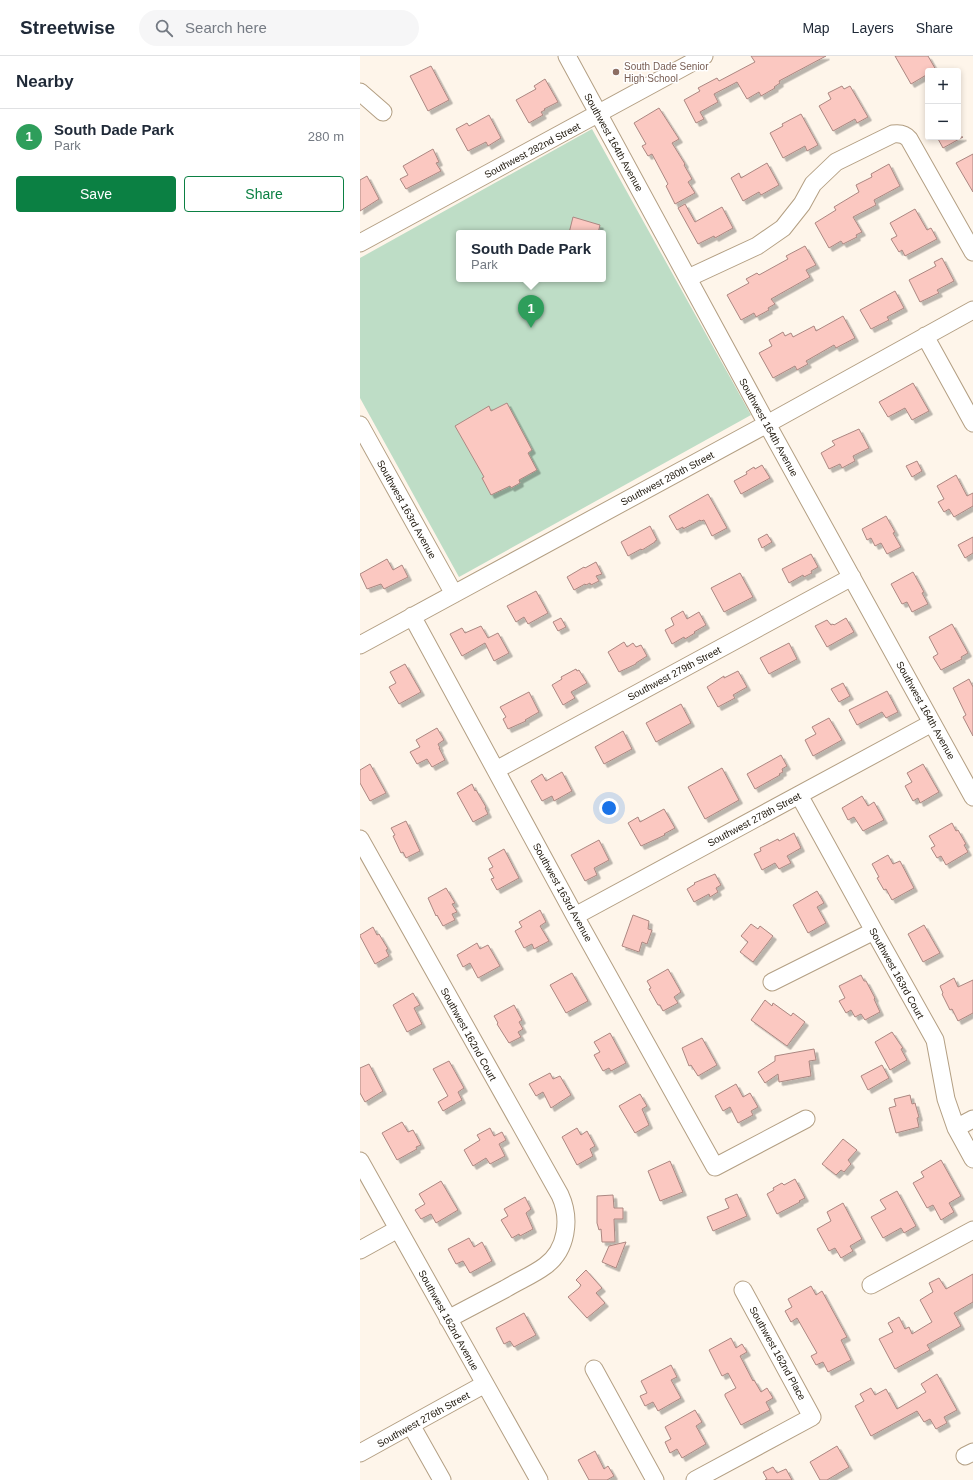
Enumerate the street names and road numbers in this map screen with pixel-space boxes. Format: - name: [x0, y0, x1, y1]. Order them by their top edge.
- street label: Southwest 164th Avenue: [582, 91, 645, 194]
- street label: Southwest 282nd Street: [483, 120, 582, 180]
- street label: Southwest 164th Avenue: [737, 376, 800, 479]
- street label: Southwest 280th Street: [619, 449, 716, 508]
- street label: Southwest 163rd Avenue: [375, 458, 438, 561]
- street label: Southwest 279th Street: [626, 644, 723, 703]
- street label: Southwest 164th Avenue: [894, 659, 957, 762]
- street label: Southwest 278th Street: [706, 790, 803, 849]
- street label: Southwest 163rd Avenue: [531, 841, 594, 944]
- street label: Southwest 163rd Court: [867, 926, 926, 1021]
- street label: Southwest 162nd Court: [438, 986, 499, 1083]
- street label: Southwest 162nd Avenue: [416, 1268, 481, 1373]
- street label: Southwest 162nd Place: [747, 1305, 808, 1402]
- street label: Southwest 276th Street: [375, 1389, 472, 1449]

